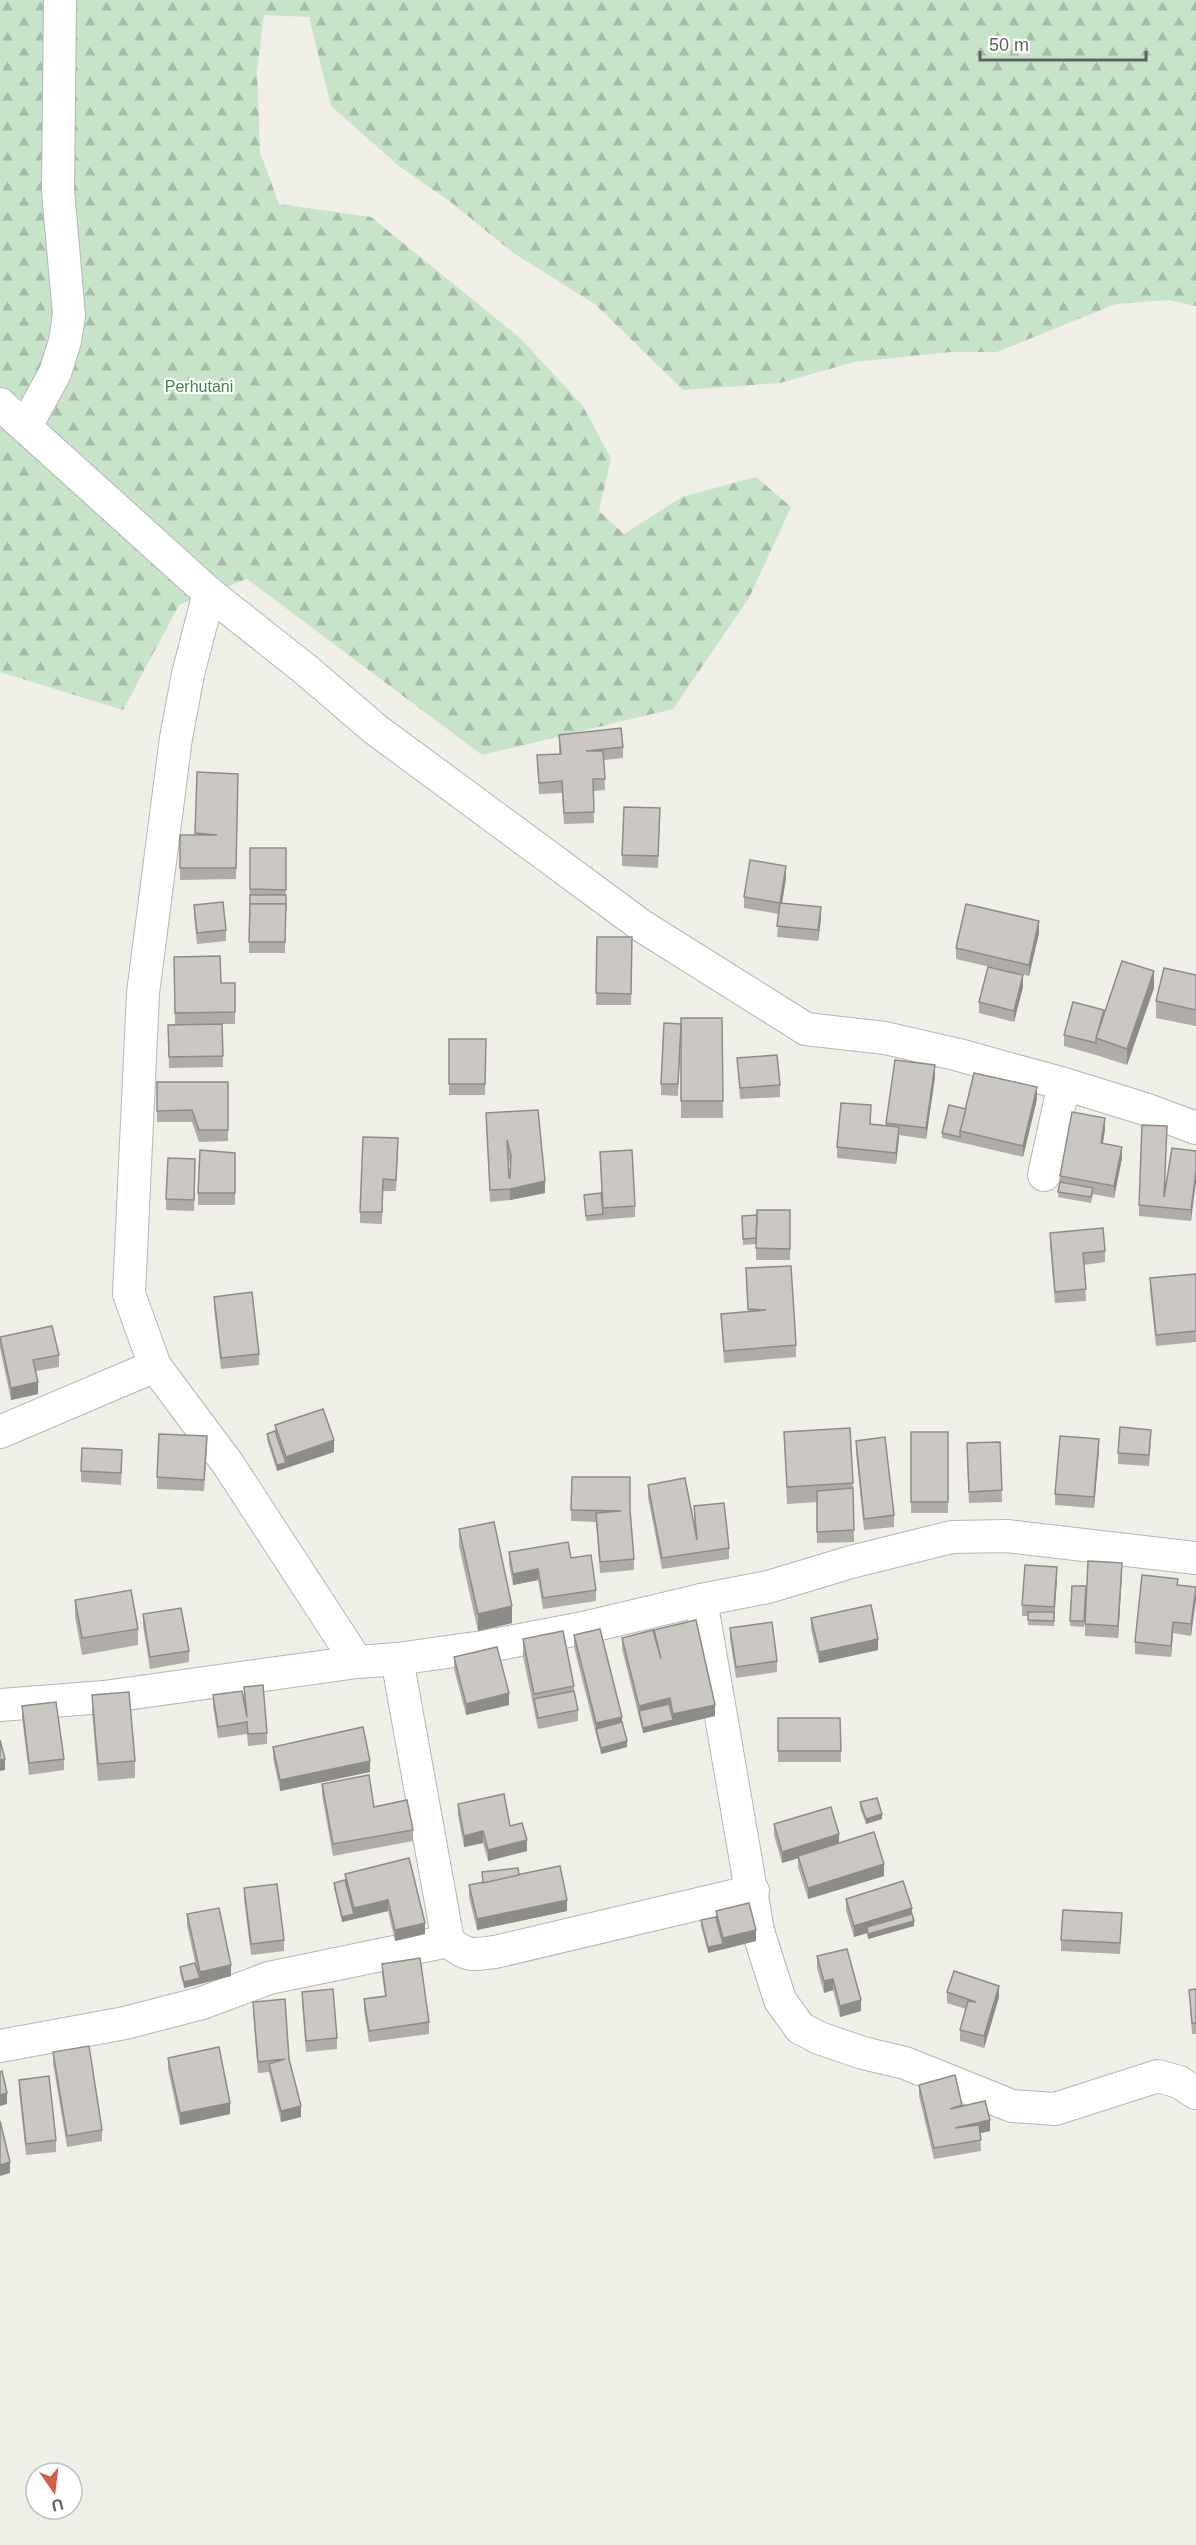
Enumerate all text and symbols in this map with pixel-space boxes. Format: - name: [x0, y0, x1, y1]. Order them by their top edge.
- scale bar: [980, 24, 1146, 62]
- text: 50 m: [989, 35, 1029, 55]
- park label: Perhutani: [165, 378, 233, 395]
- north arrow: [24, 2461, 84, 2521]
- text: U: [50, 2495, 65, 2515]

